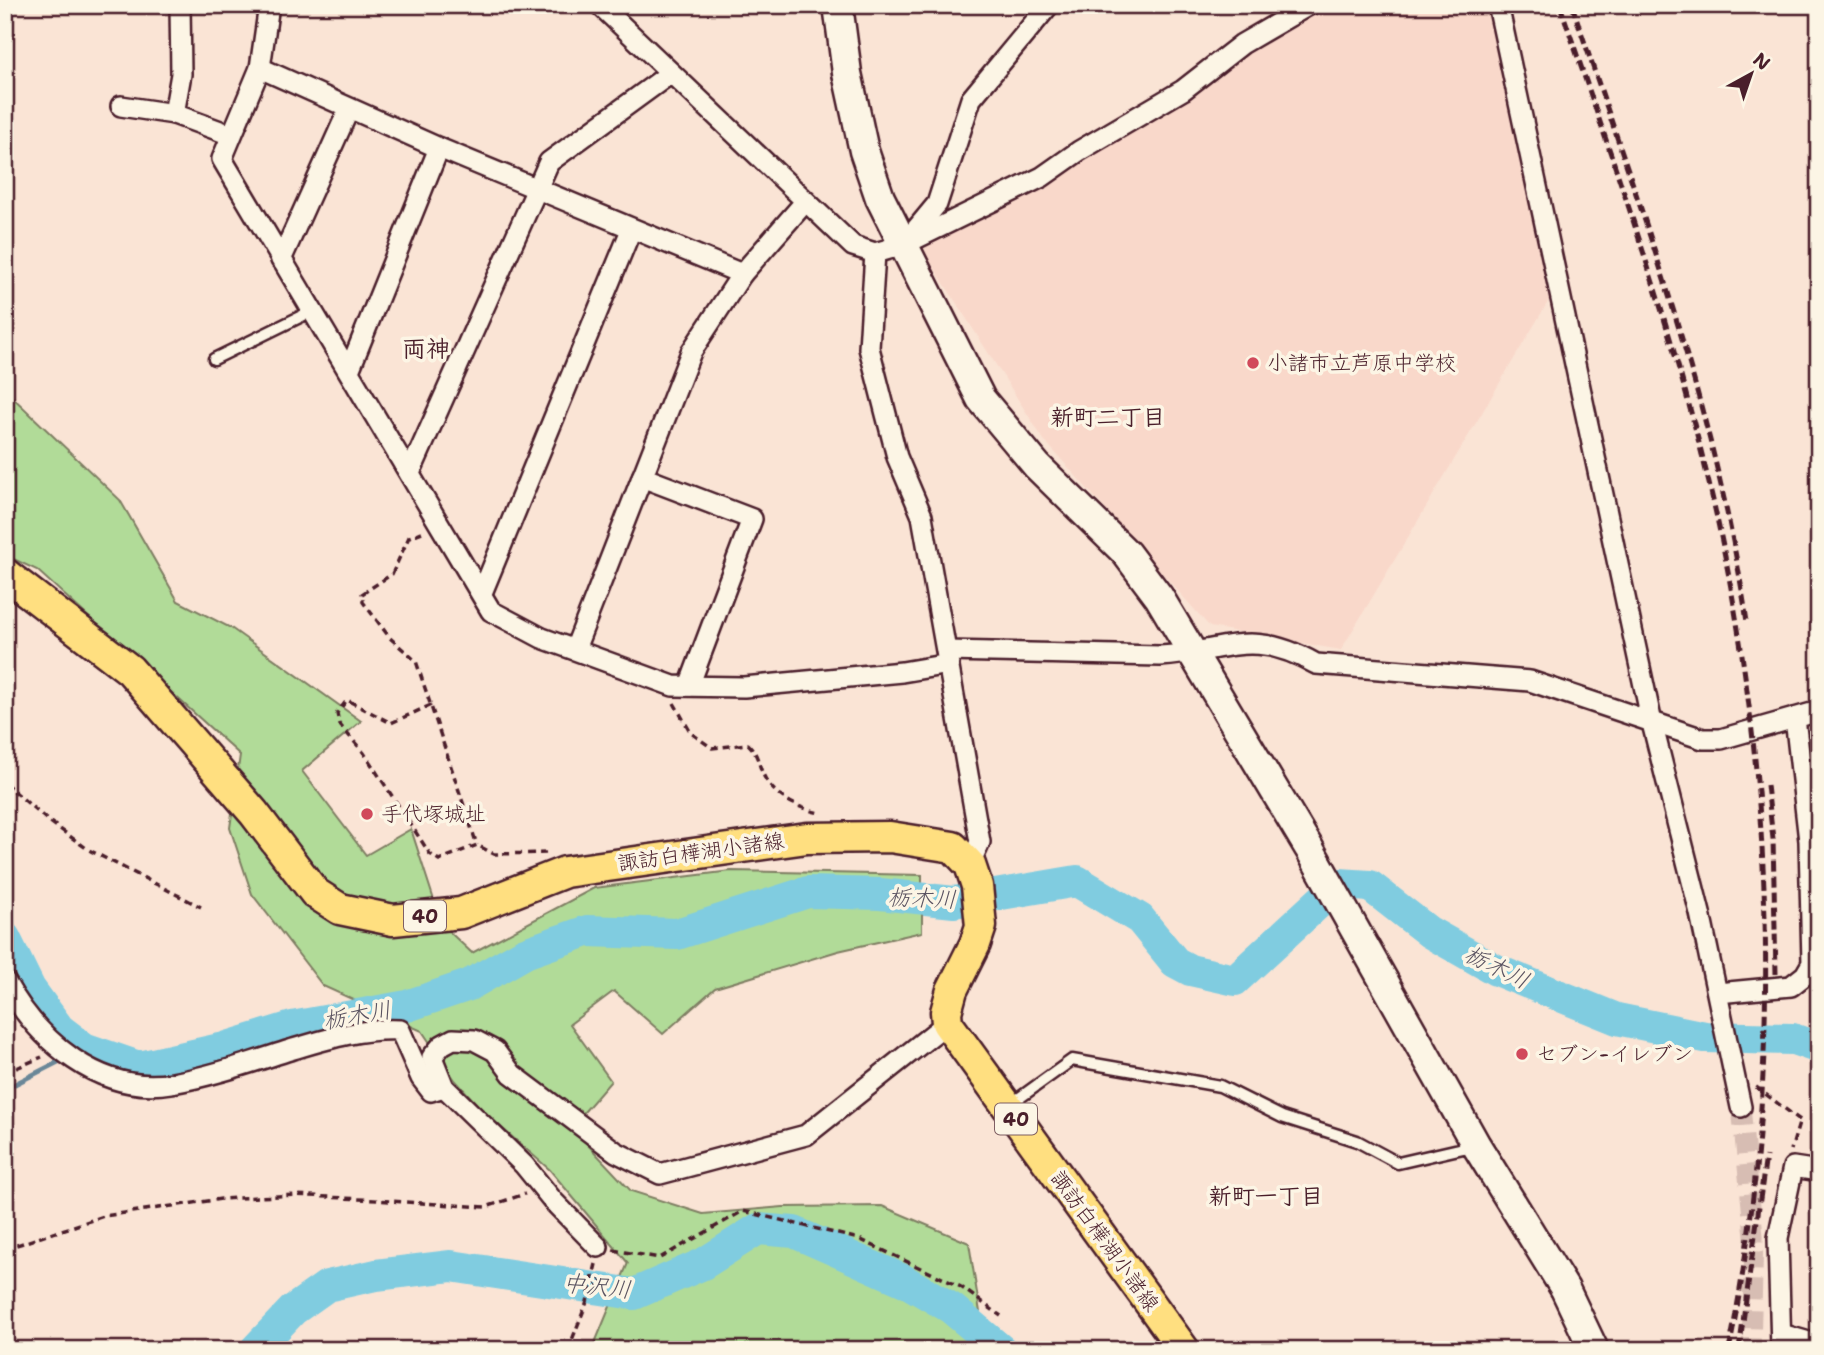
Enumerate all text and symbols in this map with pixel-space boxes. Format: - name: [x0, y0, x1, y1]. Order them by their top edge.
- north arrow: [1716, 38, 1786, 108]
- text: N: [1748, 47, 1775, 76]
- district label: 両神: [402, 333, 450, 365]
- place label: 小諸市立芦原中学校: [1267, 349, 1456, 377]
- marker: 小諸市立芦原中学校: [1245, 355, 1261, 371]
- district label: 新町二丁目: [1051, 402, 1166, 432]
- place label: 手代塚城址: [381, 800, 486, 828]
- marker: 手代塚城址: [359, 806, 375, 822]
- street label: 諏訪白樺湖小諸線: [616, 826, 786, 878]
- water label: 栃木川: [887, 882, 957, 914]
- road number: 40: [404, 900, 446, 932]
- water label: 栃木川: [1459, 938, 1535, 996]
- water label: 栃木川: [320, 994, 394, 1036]
- place label: セブン-イレブン: [1536, 1040, 1693, 1068]
- marker: セブン-イレブン: [1514, 1046, 1530, 1062]
- road number: 40: [995, 1104, 1037, 1134]
- street label: 諏訪白樺湖小諸線: [1044, 1165, 1166, 1317]
- district label: 新町一丁目: [1209, 1181, 1324, 1211]
- water label: 中沢川: [561, 1267, 633, 1305]

